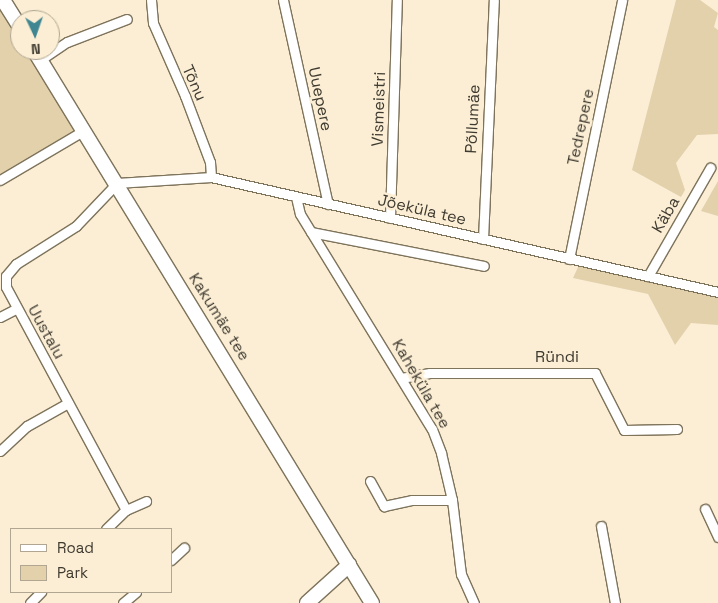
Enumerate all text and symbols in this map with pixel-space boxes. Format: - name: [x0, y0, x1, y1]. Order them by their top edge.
- north arrow: [10, 10, 60, 60]
- text: N: [31, 40, 41, 58]
- street label: Tõnu: [178, 62, 210, 104]
- street label: Uuepere: [304, 65, 336, 133]
- street label: Vismeistri: [368, 71, 390, 147]
- street label: Põllumäe: [462, 84, 484, 154]
- street label: Tedrepere: [564, 87, 598, 167]
- street label: Jõeküla tee: [376, 191, 468, 229]
- street label: Käba: [648, 194, 684, 236]
- street label: Kakumäe tee: [184, 270, 254, 364]
- street label: Uustalu: [23, 302, 69, 362]
- street label: Kaheküla tee: [388, 336, 454, 432]
- street label: Ründi: [535, 347, 579, 367]
- legend: [10, 528, 172, 593]
- text: Road: [57, 538, 94, 557]
- text: Park: [57, 563, 88, 582]

